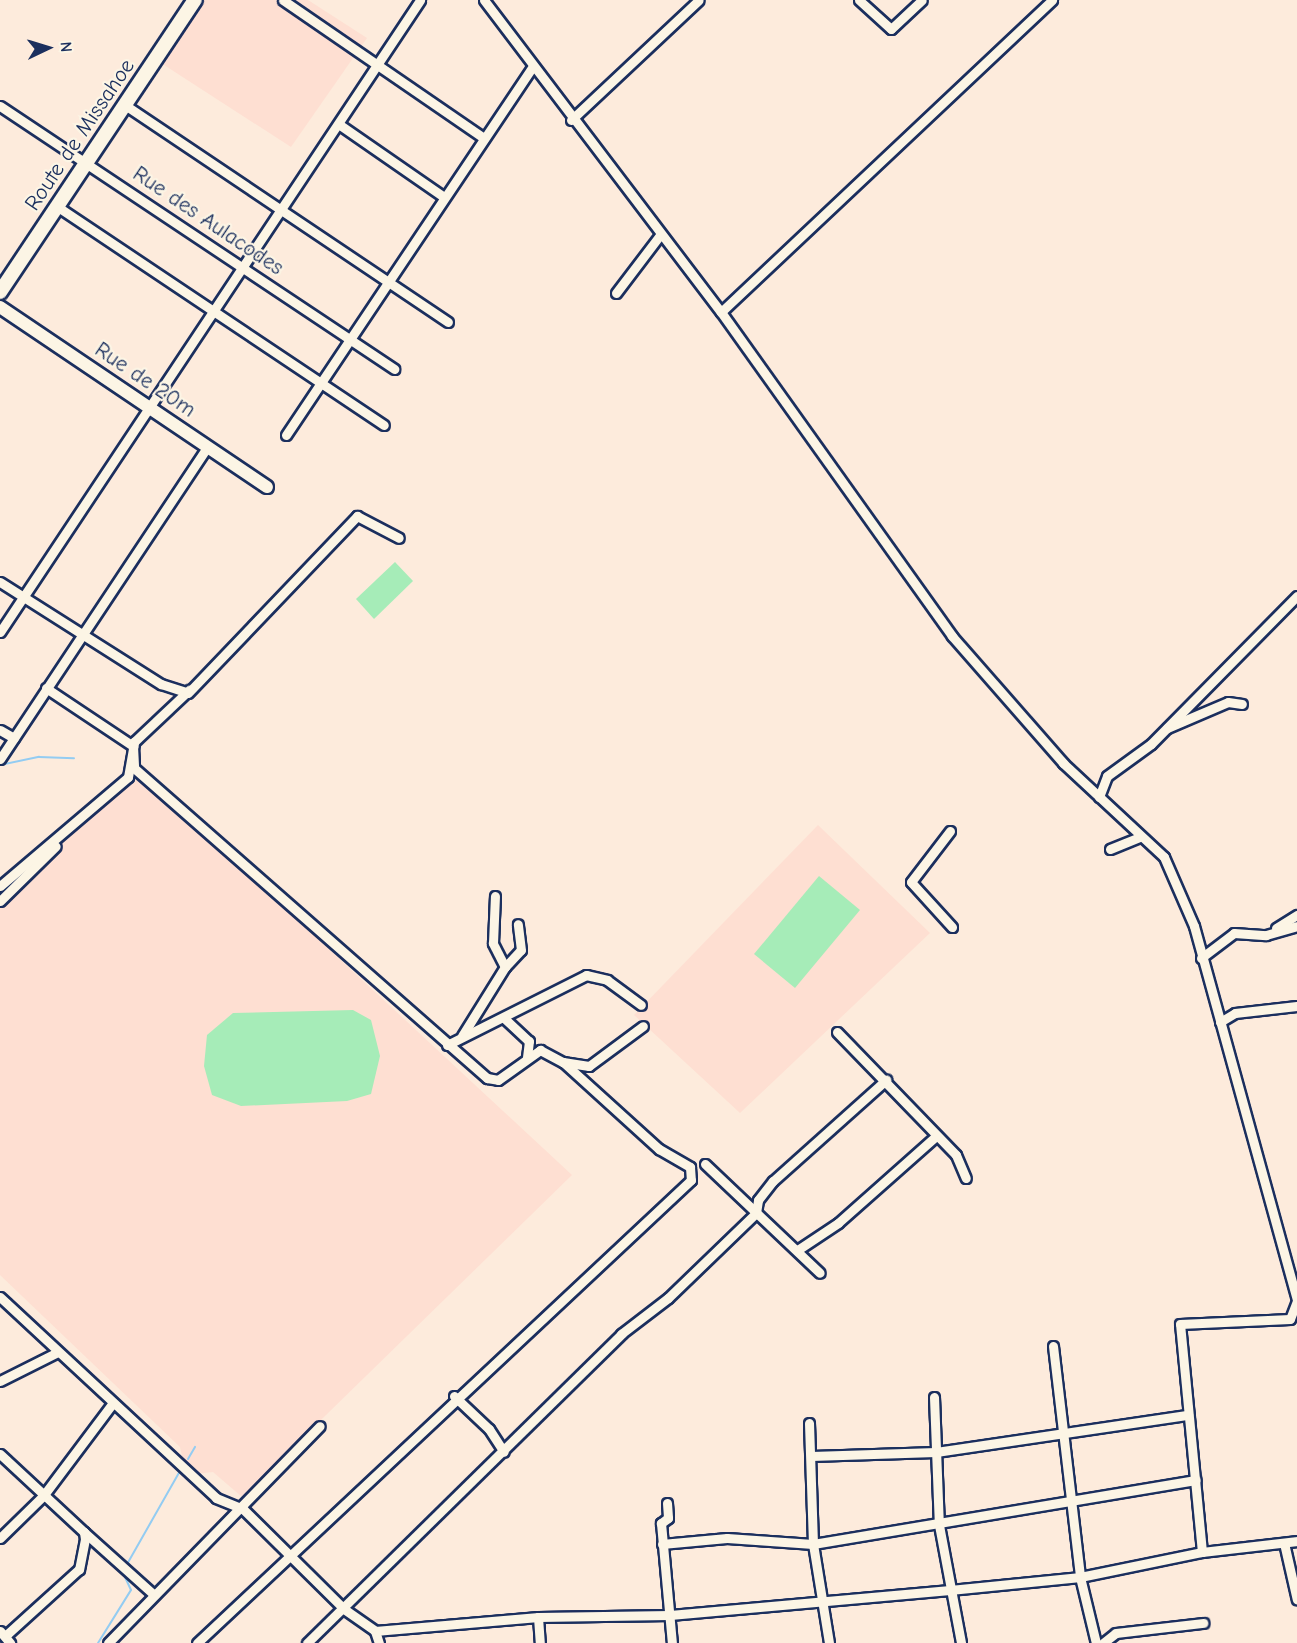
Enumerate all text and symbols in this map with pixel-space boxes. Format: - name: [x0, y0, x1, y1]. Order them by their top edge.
- north arrow: [18, 18, 78, 78]
- text: N: [57, 41, 75, 53]
- street label: Route de Missahoe: [19, 54, 141, 216]
- street label: Rue des Aulacodes: [128, 161, 288, 281]
- street label: Rue de 20m: [90, 337, 200, 423]

